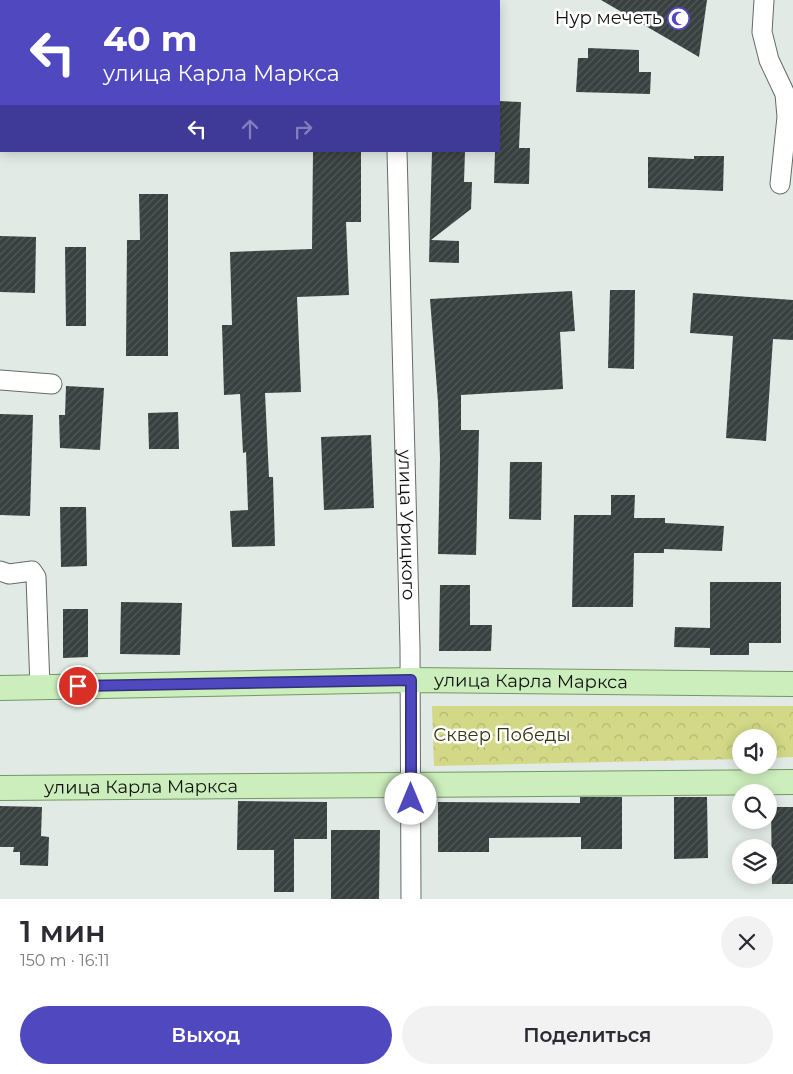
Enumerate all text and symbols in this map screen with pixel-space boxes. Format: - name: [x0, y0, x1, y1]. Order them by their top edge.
- mosque icon: Нур мечеть: [666, 6, 690, 30]
- place label: Нур мечеть: [555, 7, 662, 29]
- text: 40 m: [103, 17, 198, 60]
- icon: left: [20, 20, 85, 85]
- text: улица Карла Маркса: [103, 60, 340, 87]
- icon: left: [183, 115, 211, 143]
- icon: ahead: [236, 115, 264, 143]
- icon: right: [289, 115, 317, 143]
- street label: улица Урицкого: [394, 448, 420, 601]
- pin: [57, 665, 99, 707]
- street label: улица Карла Маркса: [433, 669, 628, 693]
- icon: arrive: [64, 672, 92, 700]
- park label: Сквер Победы: [433, 724, 571, 746]
- map controls: [732, 729, 777, 884]
- button: sound: [732, 729, 777, 774]
- position arrow: [384, 772, 436, 824]
- street label: улица Карла Маркса: [43, 775, 238, 799]
- button: search: [732, 784, 777, 829]
- button: layers: [732, 839, 777, 884]
- text: 1 мин: [20, 913, 106, 950]
- button: close: [721, 916, 773, 968]
- text: 150 m · 16:11: [20, 951, 109, 970]
- button: Выход: [20, 1006, 392, 1064]
- button: Поделиться: [402, 1006, 773, 1064]

